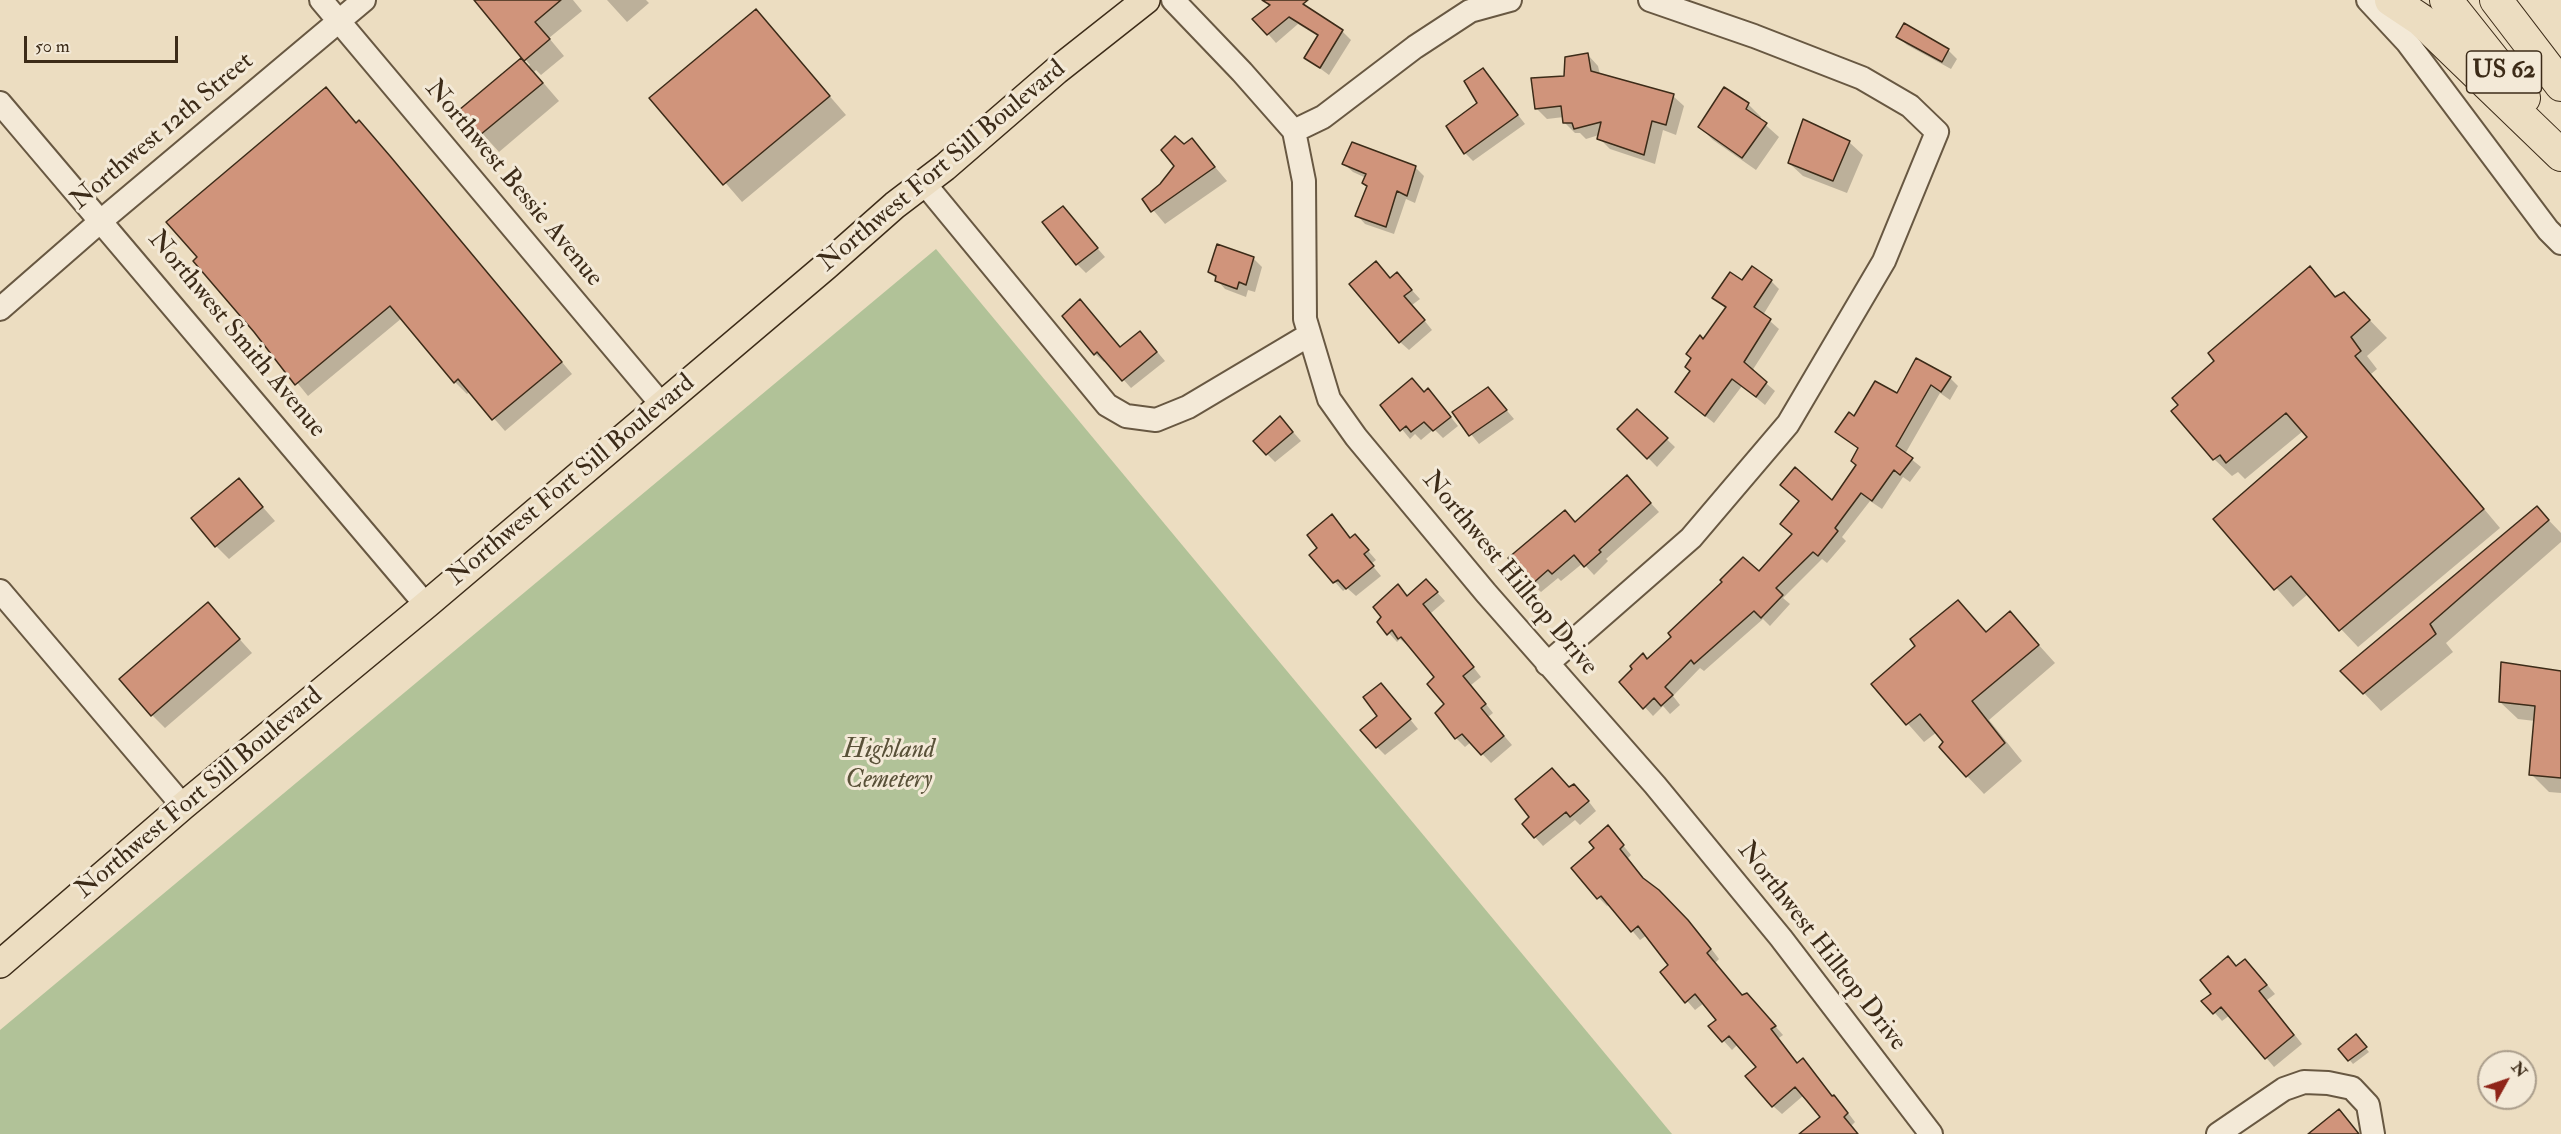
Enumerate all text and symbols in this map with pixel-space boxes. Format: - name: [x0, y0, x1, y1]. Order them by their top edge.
- scale bar: [27, 24, 182, 62]
- text: 50 m: [35, 35, 70, 58]
- street label: Northwest 12th Street: [65, 47, 261, 217]
- road number: US 62: [2466, 51, 2542, 93]
- street label: Northwest Fort Sill Boulevard: [813, 55, 1073, 279]
- street label: Northwest Bessie Avenue: [417, 74, 609, 294]
- street label: Northwest Smith Avenue: [140, 225, 332, 445]
- street label: Northwest Fort Sill Boulevard: [442, 369, 702, 593]
- street label: Northwest Hilltop Drive: [1415, 466, 1603, 682]
- street label: Northwest Fort Sill Boulevard: [70, 682, 330, 906]
- park label: Highland Cemetery: [843, 735, 935, 796]
- street label: Northwest Hilltop Drive: [1730, 836, 1912, 1058]
- north arrow: [2477, 1050, 2537, 1110]
- text: N: [2507, 1058, 2532, 1082]

